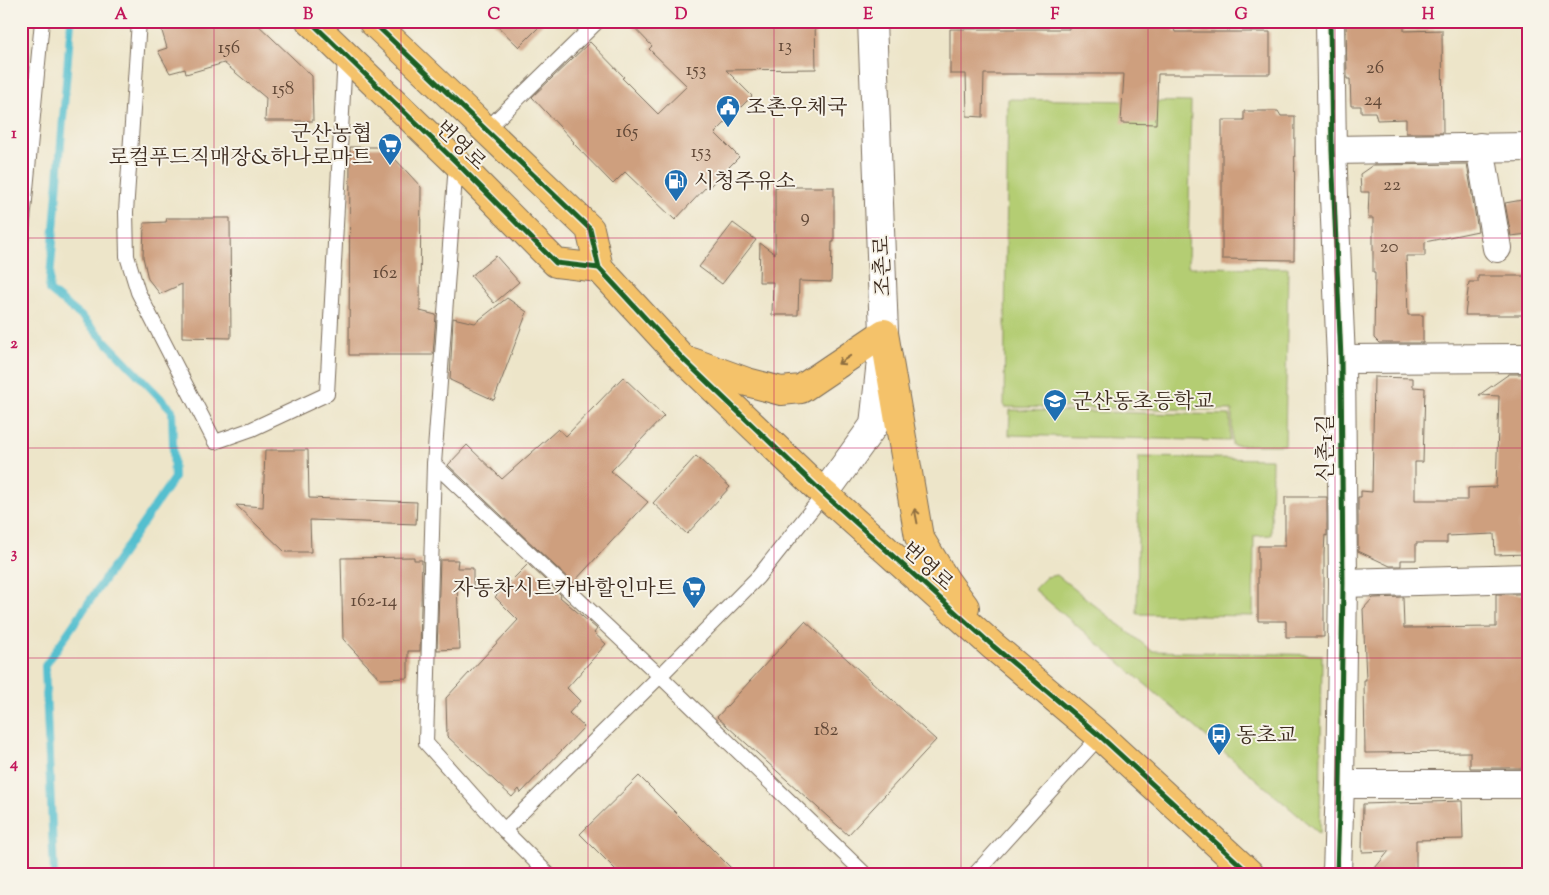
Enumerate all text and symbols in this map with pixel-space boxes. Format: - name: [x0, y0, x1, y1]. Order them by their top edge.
- text: A: [115, 4, 128, 27]
- text: B: [303, 4, 313, 27]
- text: C: [488, 4, 501, 27]
- text: D: [675, 4, 688, 27]
- text: E: [863, 4, 873, 27]
- text: F: [1051, 4, 1060, 27]
- text: G: [1234, 4, 1248, 27]
- text: H: [1422, 4, 1435, 27]
- house number: 13: [778, 33, 792, 60]
- house number: 156: [218, 35, 240, 62]
- house number: 26: [1366, 55, 1384, 82]
- house number: 153: [686, 57, 706, 84]
- house number: 158: [272, 76, 294, 103]
- house number: 24: [1364, 87, 1383, 114]
- public building icon: 조촌우체국: [715, 94, 741, 128]
- place label: 조촌우체국: [746, 94, 847, 124]
- street label: 번영로: [427, 115, 492, 178]
- house number: 165: [616, 119, 639, 146]
- place label: 군산농협 로컬푸드직매장&하나로마트: [109, 120, 372, 174]
- text: 1: [11, 123, 17, 146]
- supermarket icon: 군산농협 로컬푸드직매장&하나로마트: [377, 132, 403, 166]
- house number: 153: [691, 139, 711, 166]
- fuel station icon: 시청주유소: [663, 168, 689, 202]
- place label: 시청주유소: [694, 168, 795, 198]
- house number: 22: [1383, 172, 1401, 199]
- house number: 9: [800, 204, 810, 231]
- house number: 20: [1380, 234, 1398, 261]
- street label: 조촌로: [868, 235, 900, 297]
- house number: 162: [373, 260, 397, 287]
- text: 2: [10, 333, 18, 356]
- one-way arrow: [837, 355, 851, 365]
- school or university icon: 군산동초등학교: [1042, 388, 1068, 422]
- place label: 군산동초등학교: [1072, 388, 1214, 418]
- street label: 신촌1길: [1312, 414, 1342, 482]
- one-way arrow: [910, 508, 920, 524]
- street label: 번영로: [894, 536, 959, 599]
- text: 3: [11, 543, 18, 566]
- place label: 자동차시트카바할인마트: [453, 575, 676, 605]
- supermarket icon: 자동차시트카바할인마트: [681, 575, 707, 609]
- house number: 162-14: [351, 588, 398, 615]
- house number: 182: [814, 717, 838, 744]
- bus stop icon: 동초교: [1206, 722, 1232, 756]
- place label: 동초교: [1236, 722, 1297, 752]
- text: 4: [9, 753, 18, 776]

